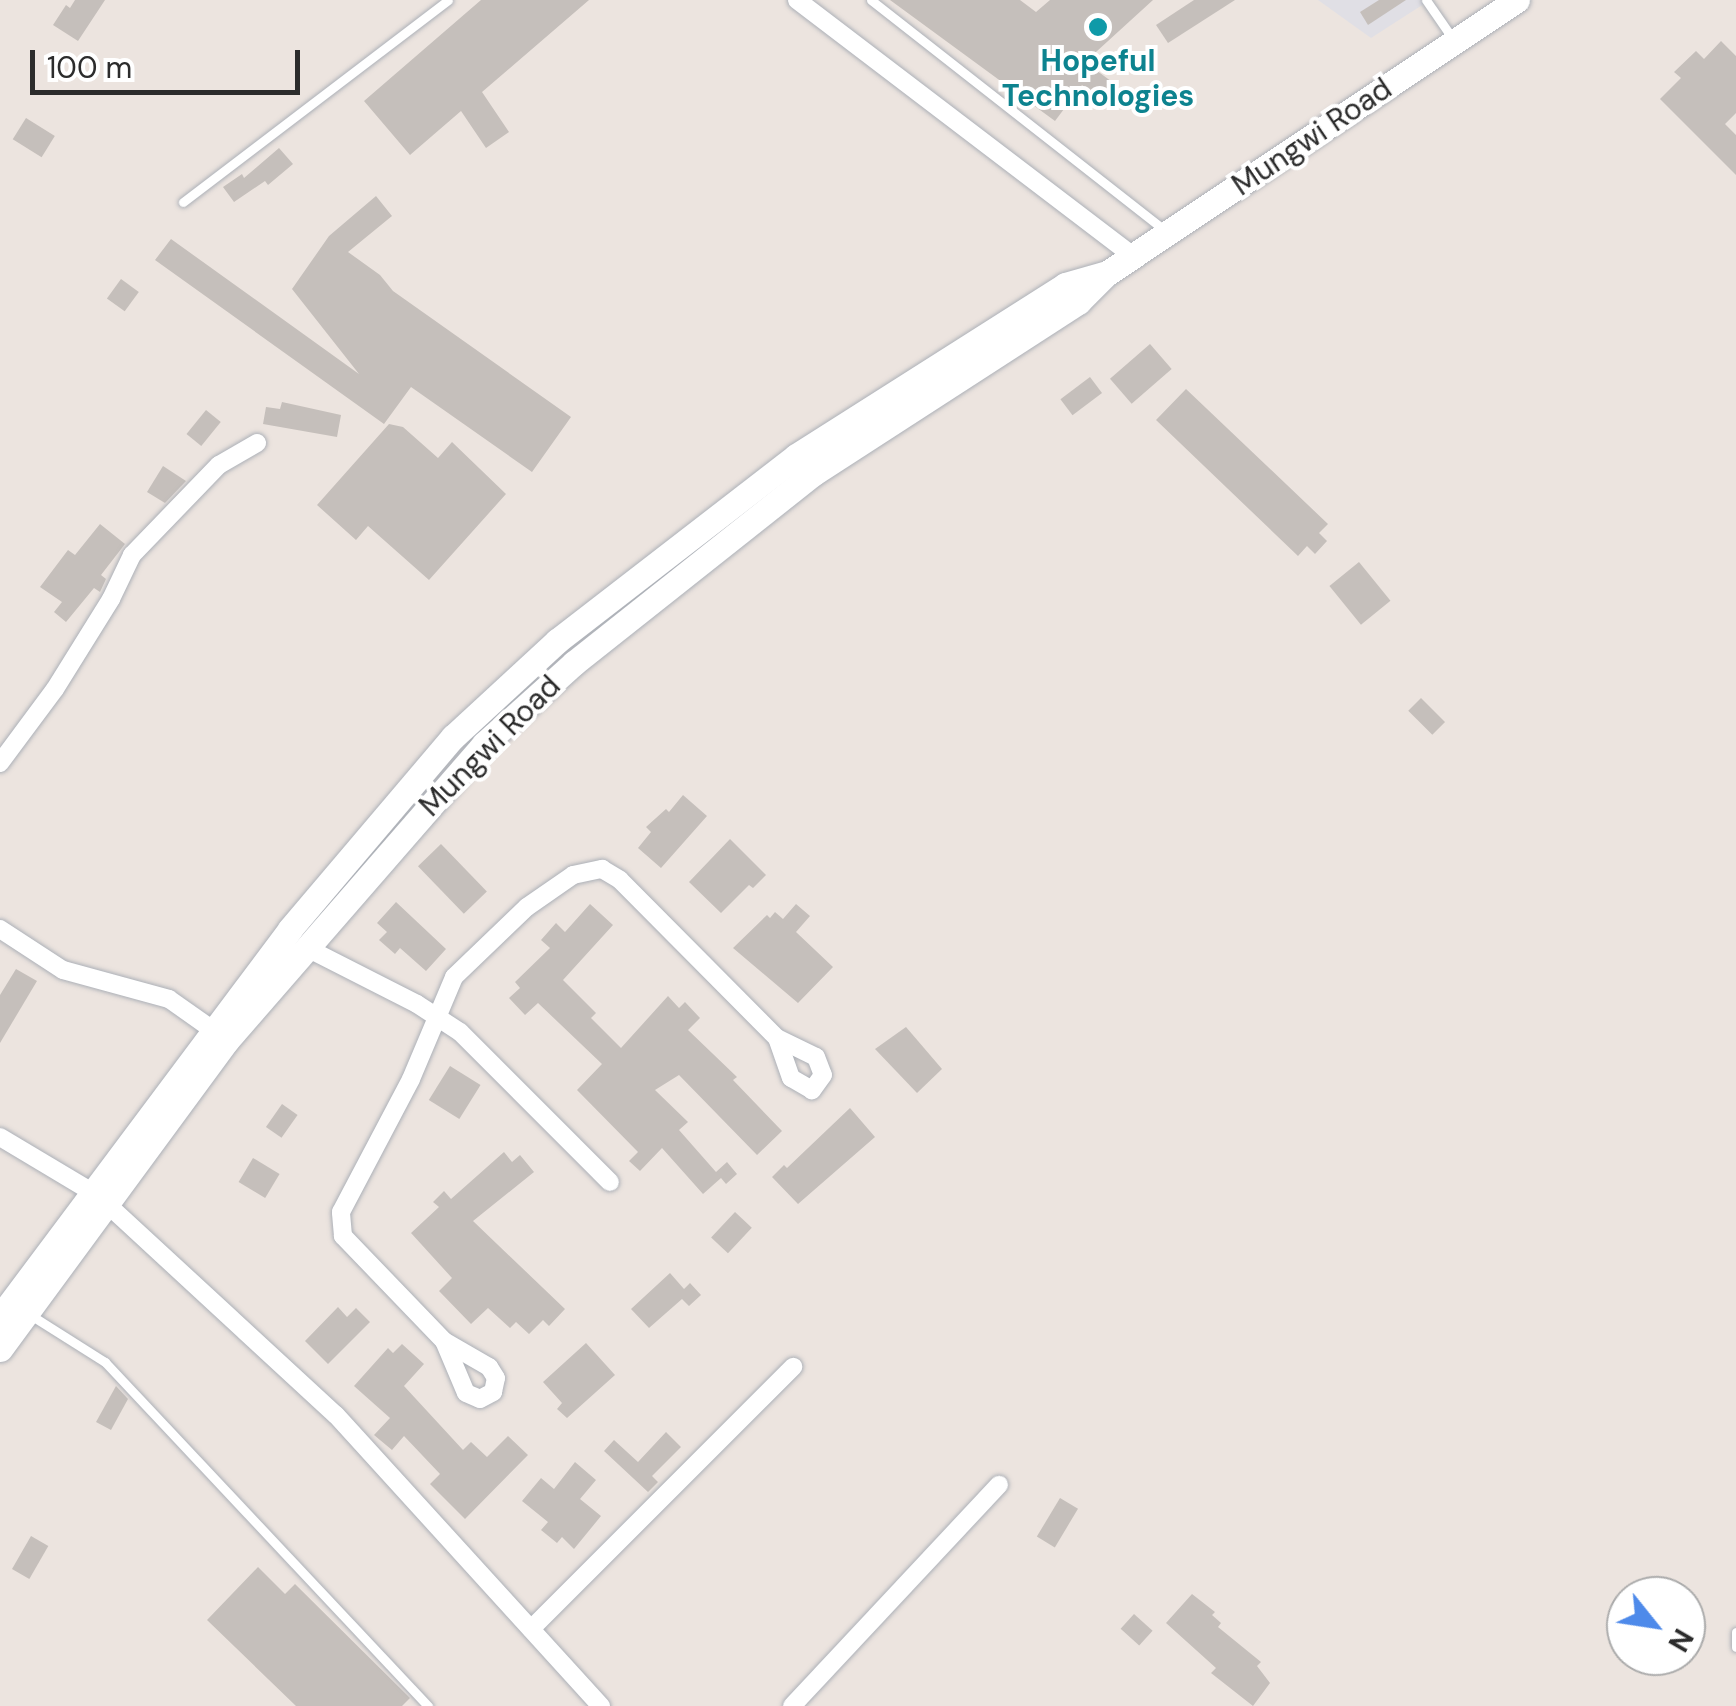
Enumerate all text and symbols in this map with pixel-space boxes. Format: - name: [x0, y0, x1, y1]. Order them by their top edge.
- marker: Hopeful Technologies: [1087, 16, 1109, 38]
- scale bar: [35, 30, 305, 92]
- place label: Hopeful Technologies: [1002, 43, 1194, 114]
- text: 100 m: [47, 48, 132, 87]
- street label: Mungwi Road: [1226, 71, 1398, 203]
- street label: Mungwi Road: [412, 668, 568, 824]
- north arrow: [1606, 1576, 1706, 1676]
- text: N: [1660, 1622, 1702, 1658]

